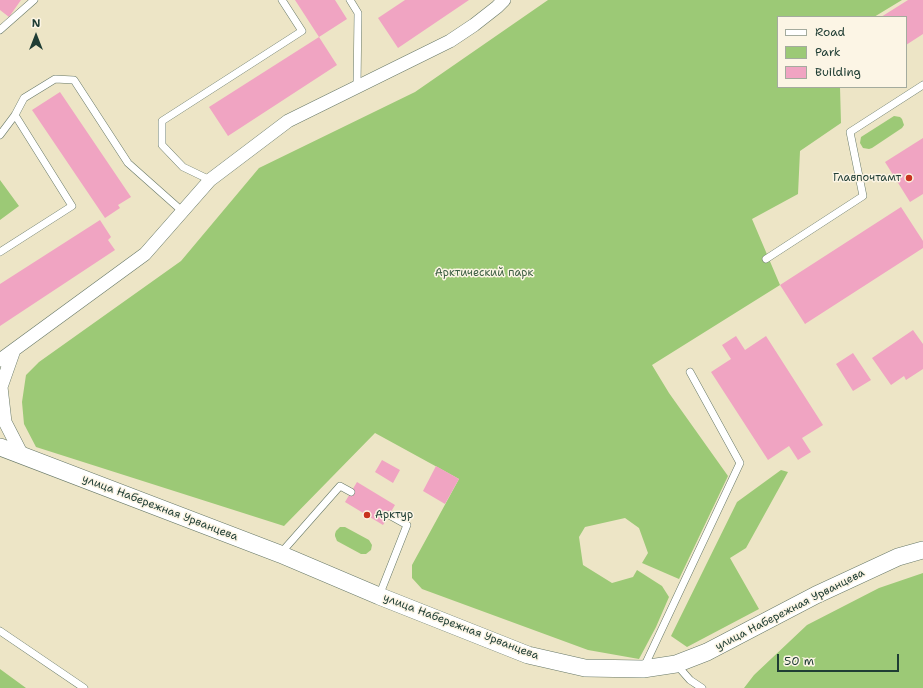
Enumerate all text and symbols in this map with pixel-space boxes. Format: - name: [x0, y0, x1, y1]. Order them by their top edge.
- north arrow: [16, 16, 56, 56]
- text: N: [32, 16, 40, 31]
- legend: [777, 16, 907, 88]
- text: Road: [815, 24, 845, 40]
- text: Park: [815, 44, 841, 60]
- text: Building: [815, 64, 861, 80]
- place label: Главпочтамт: [833, 171, 901, 185]
- marker: Главпочтамт: [904, 173, 914, 183]
- park label: Арктический парк: [435, 266, 533, 280]
- street label: улица Набережная Урванцева: [80, 472, 240, 544]
- place label: Арктур: [375, 508, 413, 522]
- marker: Арктур: [362, 510, 372, 520]
- street label: улица Набережная Урванцева: [713, 566, 867, 654]
- street label: улица Набережная Урванцева: [381, 591, 541, 663]
- scale bar: [779, 646, 901, 672]
- text: 50 m: [784, 653, 814, 669]

